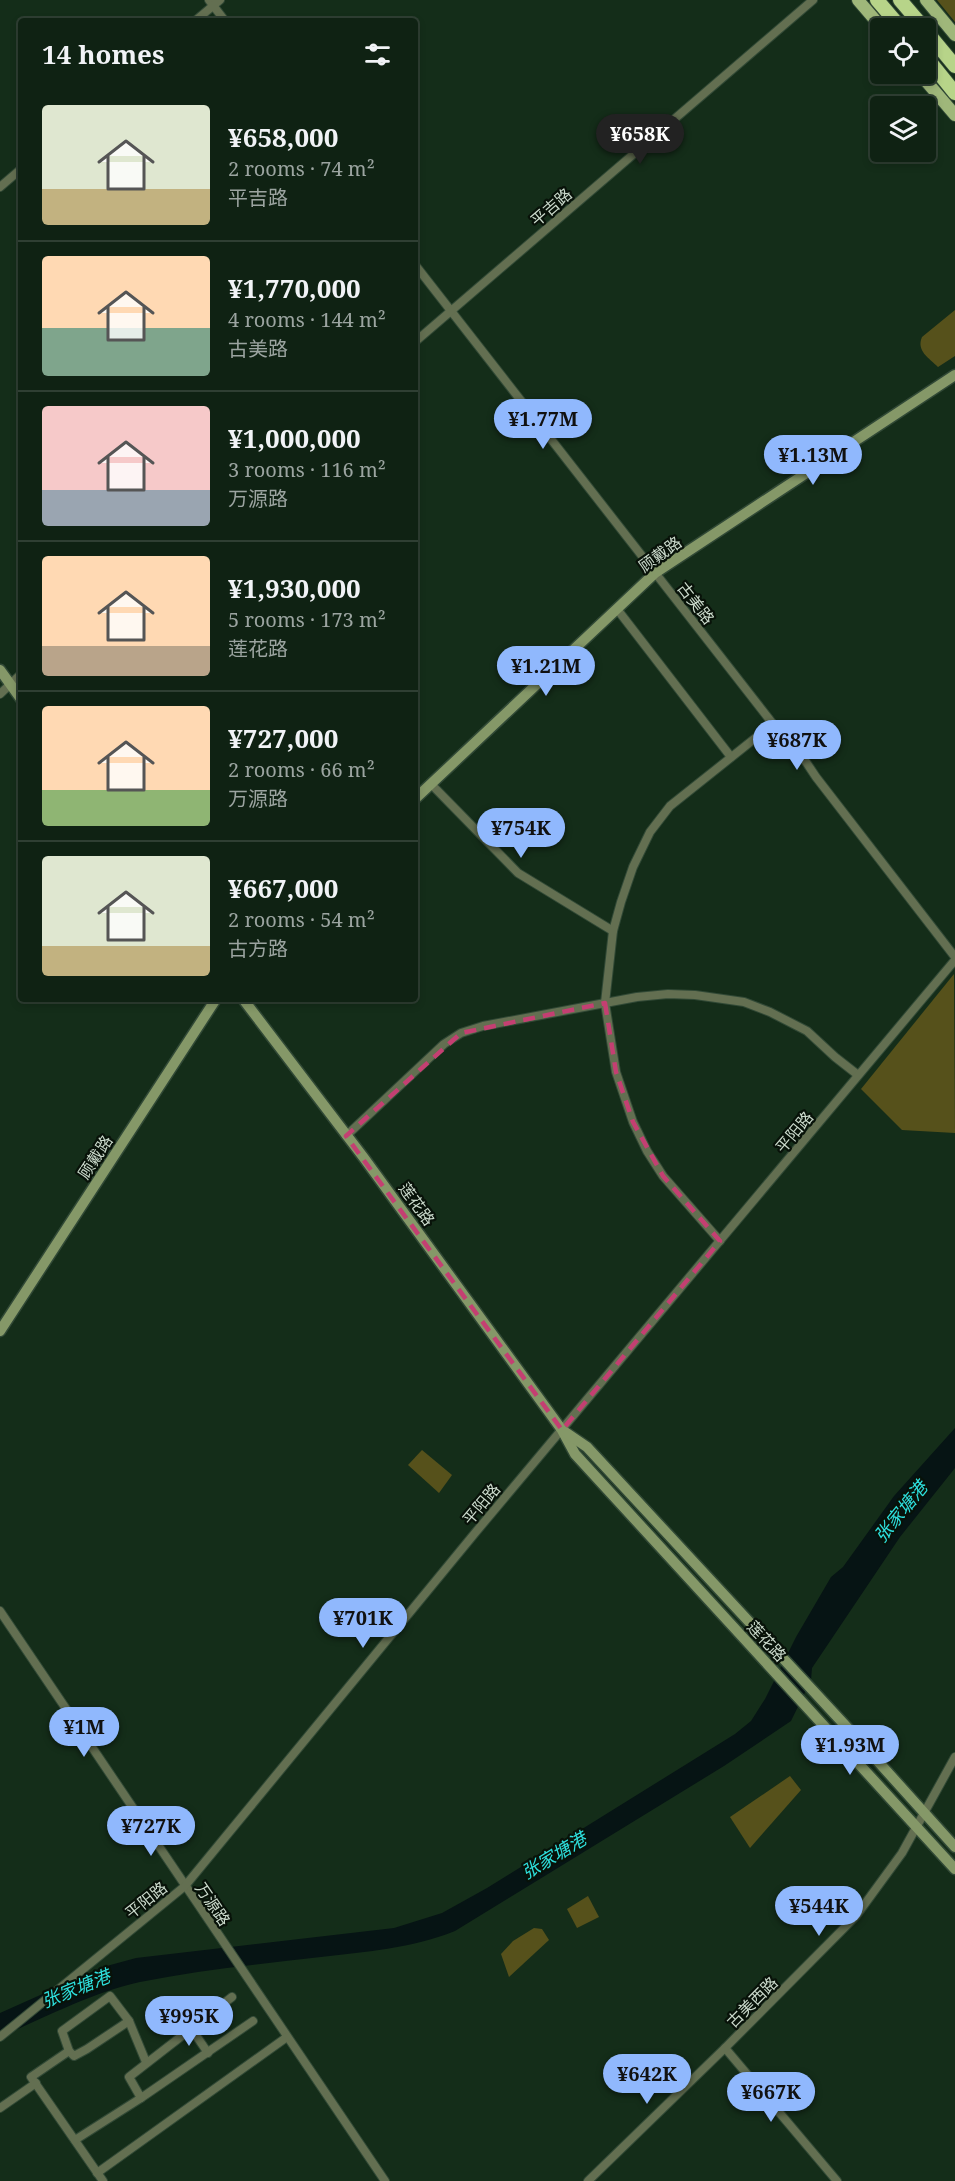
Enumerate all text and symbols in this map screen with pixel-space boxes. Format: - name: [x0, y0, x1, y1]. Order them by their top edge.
- map controls: [870, 18, 936, 162]
- button: locate: [870, 18, 936, 84]
- text: 14 homes: [42, 36, 164, 72]
- icon: filters: [361, 38, 394, 71]
- button: layers: [870, 96, 936, 162]
- pin: ¥658K: [598, 114, 682, 165]
- text: ¥658,000: [228, 119, 338, 155]
- text: ¥658K: [610, 120, 670, 147]
- icon: home: [90, 129, 162, 201]
- text: 2 rooms · 74 m²: [228, 155, 375, 182]
- street label: 平吉路: [526, 183, 576, 231]
- text: 平吉路: [228, 184, 288, 211]
- text: ¥1,770,000: [228, 270, 361, 306]
- icon: home: [90, 280, 162, 352]
- text: 4 rooms · 144 m²: [228, 306, 386, 333]
- text: 古美路: [228, 335, 288, 362]
- pin: ¥1.77M: [494, 399, 592, 450]
- text: ¥1.77M: [508, 405, 578, 432]
- text: ¥1,000,000: [228, 420, 361, 456]
- icon: home: [90, 430, 162, 502]
- pin: ¥1.13M: [764, 435, 862, 486]
- text: ¥1.13M: [778, 441, 848, 468]
- text: 3 rooms · 116 m²: [228, 456, 386, 483]
- text: 万源路: [228, 485, 288, 512]
- street label: 顾戴路: [634, 531, 686, 577]
- text: ¥1,930,000: [228, 570, 361, 606]
- street label: 古美路: [673, 577, 719, 629]
- icon: home: [90, 580, 162, 652]
- text: 5 rooms · 173 m²: [228, 606, 386, 633]
- text: 莲花路: [228, 635, 288, 662]
- pin: ¥1.21M: [497, 646, 595, 697]
- text: ¥1.21M: [511, 652, 581, 679]
- text: ¥727,000: [228, 720, 338, 756]
- pin: ¥687K: [755, 720, 839, 771]
- text: ¥687K: [767, 726, 827, 753]
- icon: home: [90, 730, 162, 802]
- text: 2 rooms · 66 m²: [228, 756, 375, 783]
- text: 万源路: [228, 785, 288, 812]
- pin: ¥754K: [479, 808, 563, 859]
- text: ¥754K: [491, 814, 551, 841]
- text: ¥667,000: [228, 870, 338, 906]
- icon: home: [90, 880, 162, 952]
- text: 2 rooms · 54 m²: [228, 906, 375, 933]
- text: 古方路: [228, 935, 288, 962]
- street label: 平阳路: [770, 1107, 818, 1157]
- street label: 顾戴路: [73, 1131, 117, 1183]
- street label: 莲花路: [394, 1178, 440, 1230]
- water label: 张家塘港: [868, 1474, 934, 1547]
- street label: 平阳路: [457, 1479, 505, 1529]
- pin: ¥701K: [321, 1598, 405, 1649]
- text: ¥701K: [333, 1604, 393, 1631]
- street label: 莲花路: [743, 1616, 791, 1666]
- pin: ¥1M: [55, 1707, 113, 1758]
- text: ¥1M: [63, 1713, 105, 1740]
- pin: ¥1.93M: [801, 1725, 899, 1776]
- text: ¥1.93M: [815, 1731, 885, 1758]
- pin: ¥727K: [109, 1806, 193, 1857]
- text: ¥727K: [121, 1812, 181, 1839]
- water label: 张家塘港: [516, 1825, 593, 1884]
- street label: 平阳路: [120, 1876, 172, 1924]
- street label: 万源路: [190, 1878, 236, 1930]
- pin: ¥544K: [777, 1886, 861, 1937]
- text: ¥544K: [789, 1892, 849, 1919]
- water label: 张家塘港: [38, 1962, 116, 2013]
- street label: 古美西路: [722, 1972, 782, 2032]
- pin: ¥995K: [147, 1996, 231, 2047]
- text: ¥995K: [159, 2002, 219, 2029]
- pin: ¥642K: [605, 2054, 689, 2105]
- text: ¥642K: [617, 2060, 677, 2087]
- pin: ¥667K: [729, 2072, 813, 2123]
- text: ¥667K: [741, 2078, 801, 2105]

